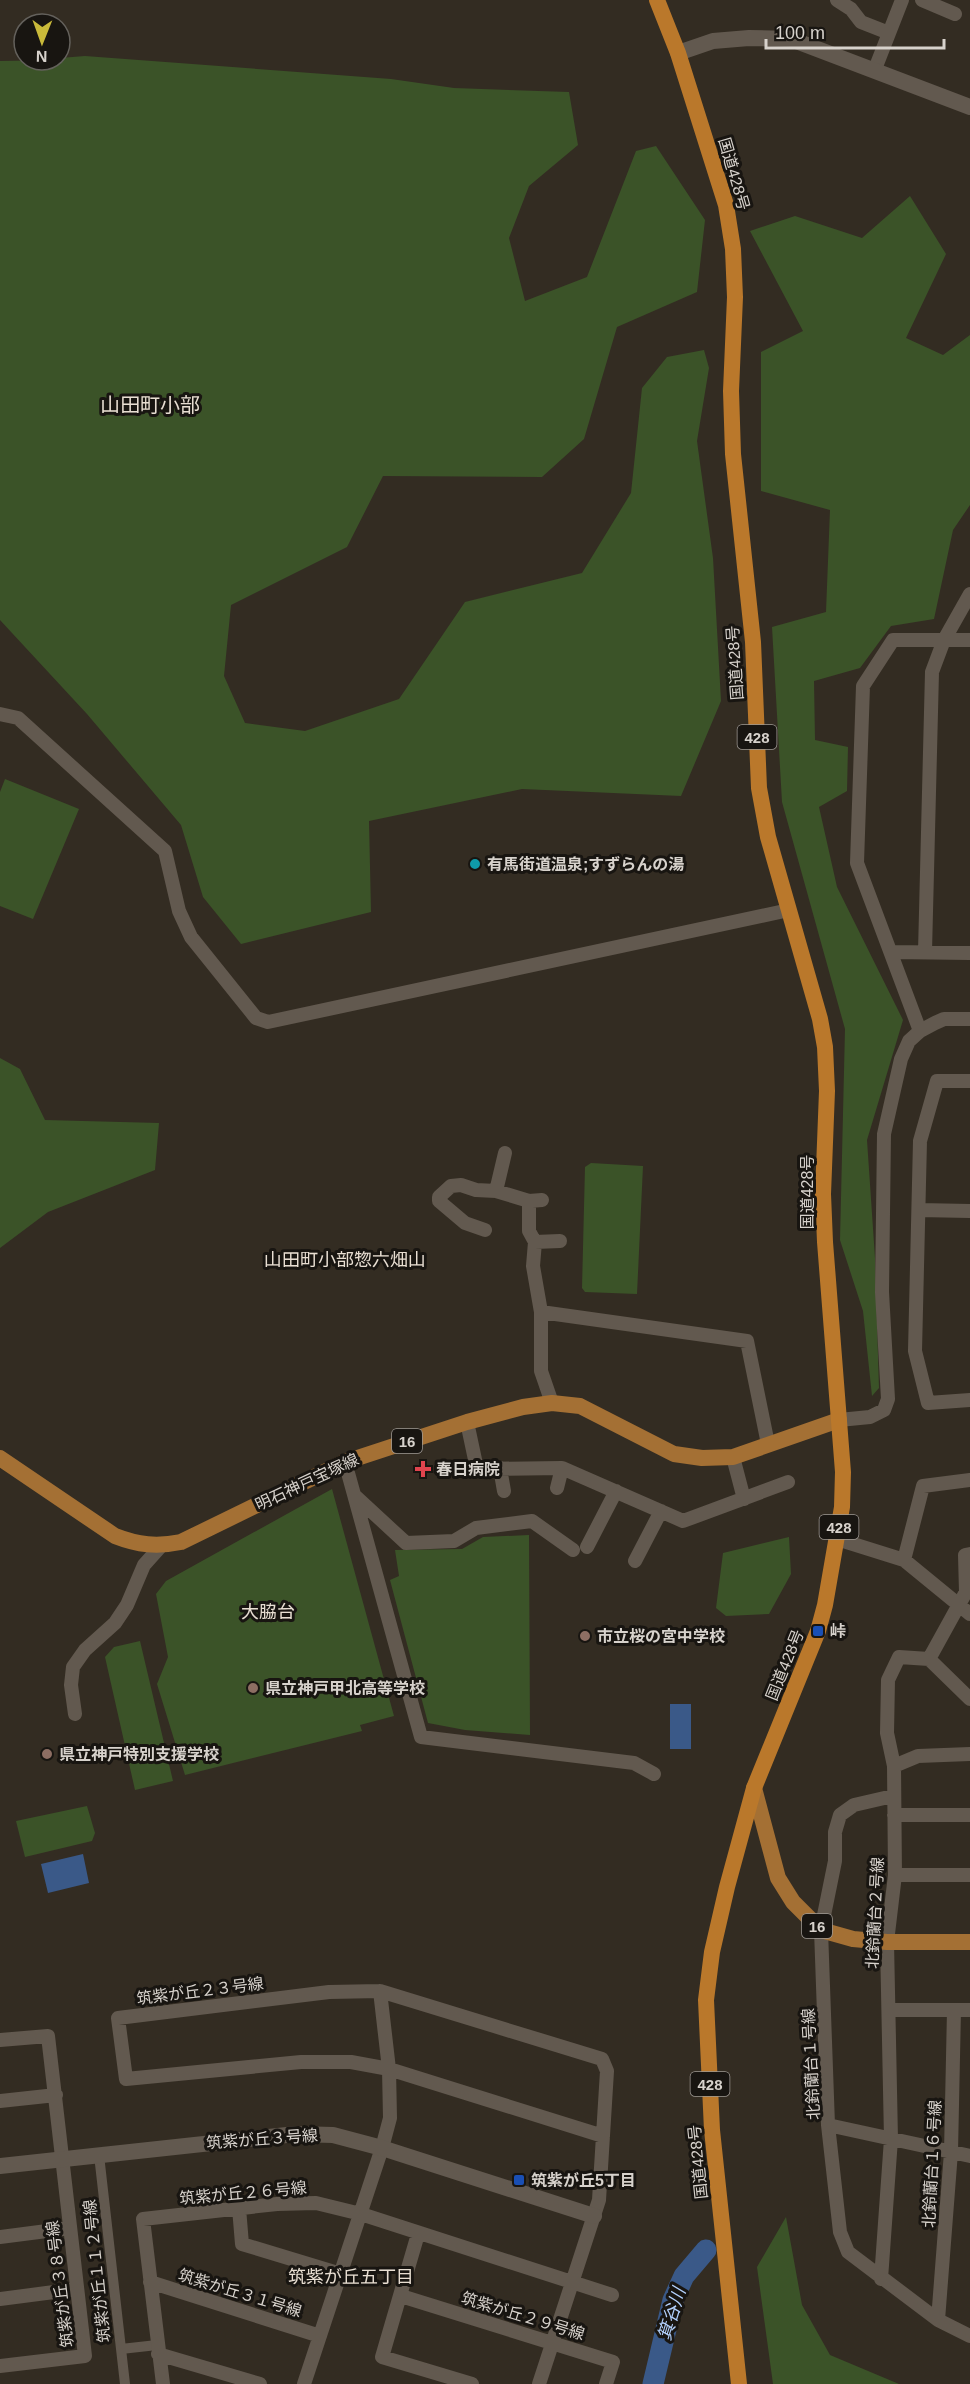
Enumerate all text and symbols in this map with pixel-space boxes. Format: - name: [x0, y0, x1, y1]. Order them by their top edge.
- north arrow: [12, 12, 72, 72]
- scale bar: [766, 12, 944, 50]
- text: 100 m: [775, 23, 825, 43]
- text: N: [36, 48, 48, 65]
- street label: 国道428号: [716, 136, 752, 212]
- district label: 山田町小部: [100, 394, 200, 416]
- street label: 国道428号: [724, 625, 746, 701]
- road number: 428: [738, 725, 777, 749]
- place label: 有馬街道温泉;すずらんの湯: [487, 856, 684, 873]
- marker: 有馬街道温泉;すずらんの湯: [468, 857, 482, 871]
- street label: 国道428号: [799, 1155, 816, 1229]
- district label: 山田町小部惣六畑山: [264, 1250, 426, 1270]
- road number: 16: [392, 1429, 422, 1453]
- street label: 明石神戸宝塚線: [253, 1451, 361, 1513]
- marker: 春日病院: [414, 1460, 432, 1478]
- place label: 春日病院: [436, 1461, 500, 1478]
- road number: 428: [820, 1515, 858, 1539]
- district label: 大脇台: [241, 1602, 295, 1622]
- place label: 峠: [830, 1623, 846, 1640]
- marker: 峠: [811, 1624, 825, 1638]
- street label: 国道428号: [763, 1627, 807, 1703]
- place label: 市立桜の宮中学校: [597, 1628, 725, 1645]
- marker: 市立桜の宮中学校: [578, 1629, 592, 1643]
- place label: 県立神戸甲北高等学校: [265, 1679, 425, 1697]
- marker: 県立神戸甲北高等学校: [246, 1681, 260, 1695]
- place label: 県立神戸特別支援学校: [59, 1745, 219, 1763]
- marker: 県立神戸特別支援学校: [40, 1747, 54, 1761]
- street label: 北鈴蘭台２号線: [864, 1857, 886, 1969]
- road number: 16: [802, 1914, 832, 1938]
- street label: 筑紫が丘２３号線: [135, 1975, 265, 2007]
- street label: 北鈴蘭台１号線: [800, 2008, 822, 2120]
- road number: 428: [690, 2072, 730, 2096]
- street label: 北鈴蘭台１６号線: [920, 2100, 944, 2228]
- street label: 国道428号: [686, 2124, 710, 2200]
- street label: 筑紫が丘３号線: [206, 2127, 318, 2151]
- place label: 筑紫が丘5丁目: [531, 2172, 636, 2189]
- marker: 筑紫が丘5丁目: [512, 2173, 526, 2187]
- street label: 筑紫が丘２６号線: [178, 2179, 308, 2207]
- street label: 筑紫が丘１１２号線: [81, 2198, 113, 2344]
- street label: 筑紫が丘３８号線: [44, 2219, 76, 2349]
- street label: 筑紫が丘３１号線: [176, 2266, 304, 2320]
- district label: 筑紫が丘五丁目: [288, 2267, 414, 2287]
- water label: 箕谷川: [655, 2283, 690, 2343]
- street label: 筑紫が丘２９号線: [459, 2289, 587, 2343]

